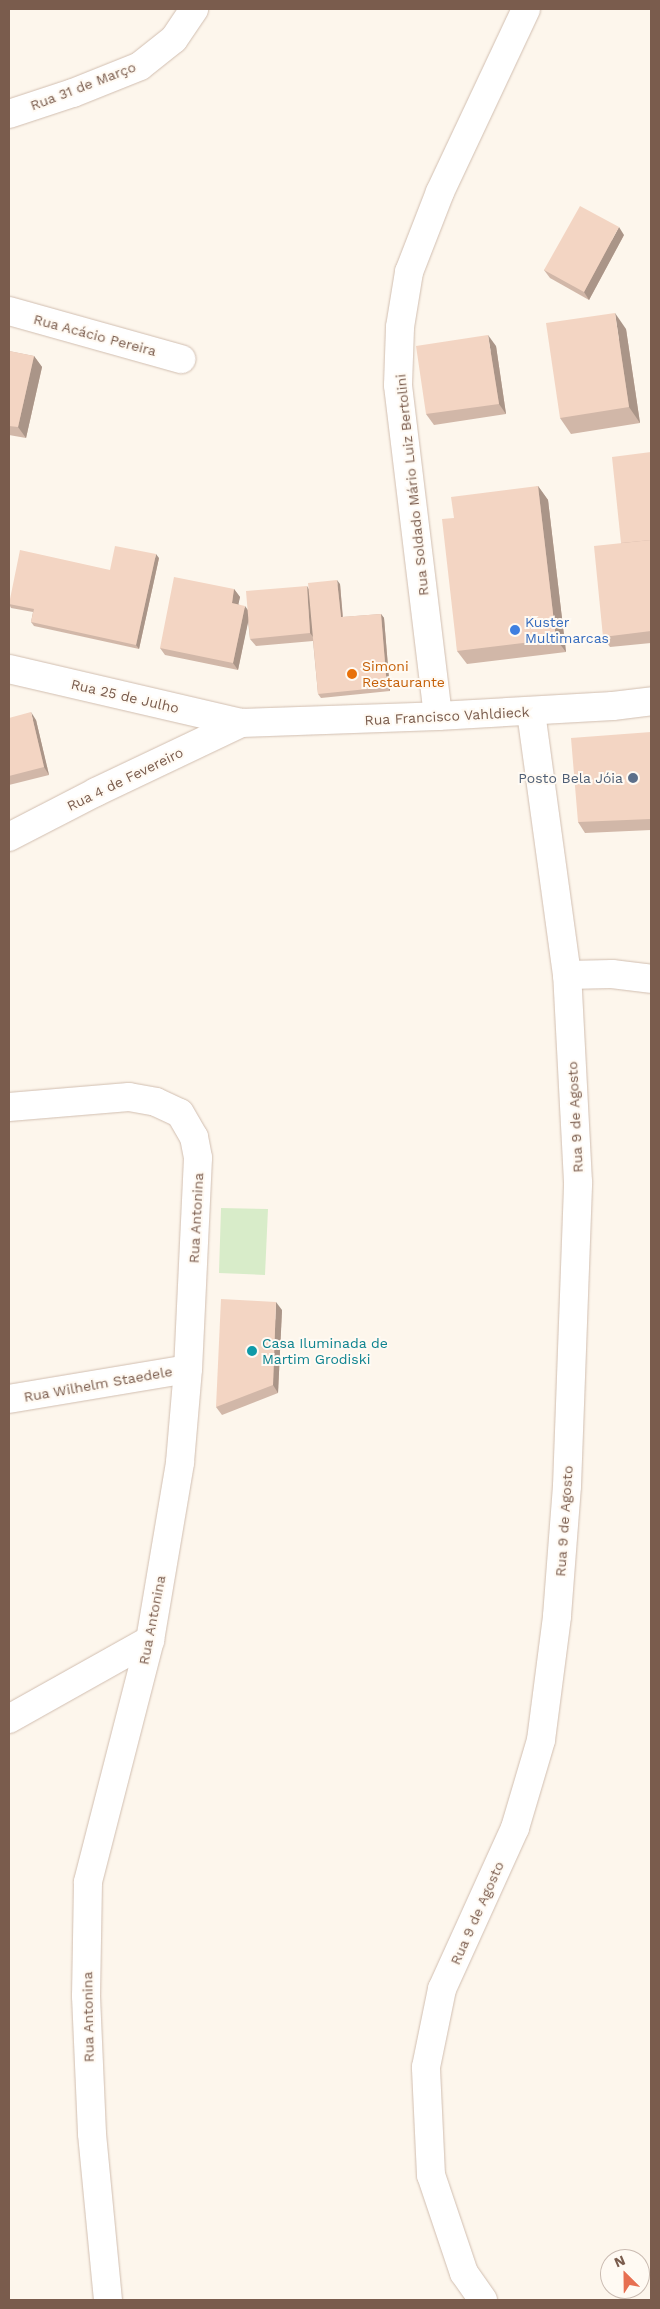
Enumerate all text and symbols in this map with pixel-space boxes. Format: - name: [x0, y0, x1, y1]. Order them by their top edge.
- street label: Rua 31 de Março: [28, 58, 138, 114]
- street label: Rua Acácio Pereira: [31, 310, 159, 360]
- street label: Rua Soldado Mário Luiz Bertolini: [392, 373, 432, 597]
- place label: Kuster Multimarcas: [525, 614, 609, 646]
- marker: Kuster Multimarcas: [509, 624, 521, 636]
- place label: Simoni Restaurante: [362, 658, 445, 690]
- marker: Simoni Restaurante: [346, 668, 358, 680]
- street label: Rua 25 de Julho: [69, 675, 181, 717]
- street label: Rua Francisco Vahldieck: [364, 703, 530, 729]
- street label: Rua 4 de Fevereiro: [64, 743, 186, 815]
- place label: Posto Bela Jóia: [518, 770, 623, 786]
- marker: Posto Bela Jóia: [627, 772, 639, 784]
- street label: Rua 9 de Agosto: [564, 1061, 586, 1173]
- street label: Rua Antonina: [185, 1172, 207, 1264]
- place label: Casa Iluminada de Martim Grodiski: [262, 1335, 389, 1368]
- marker: Casa Iluminada de Martim Grodiski: [246, 1345, 258, 1357]
- street label: Rua Wilhelm Staedele: [22, 1363, 174, 1405]
- street label: Rua 9 de Agosto: [552, 1464, 576, 1578]
- street label: Rua Antonina: [135, 1573, 169, 1667]
- street label: Rua 9 de Agosto: [446, 1858, 508, 1968]
- street label: Rua Antonina: [79, 1971, 97, 2063]
- north arrow: [600, 2249, 650, 2299]
- text: N: [612, 2252, 627, 2271]

